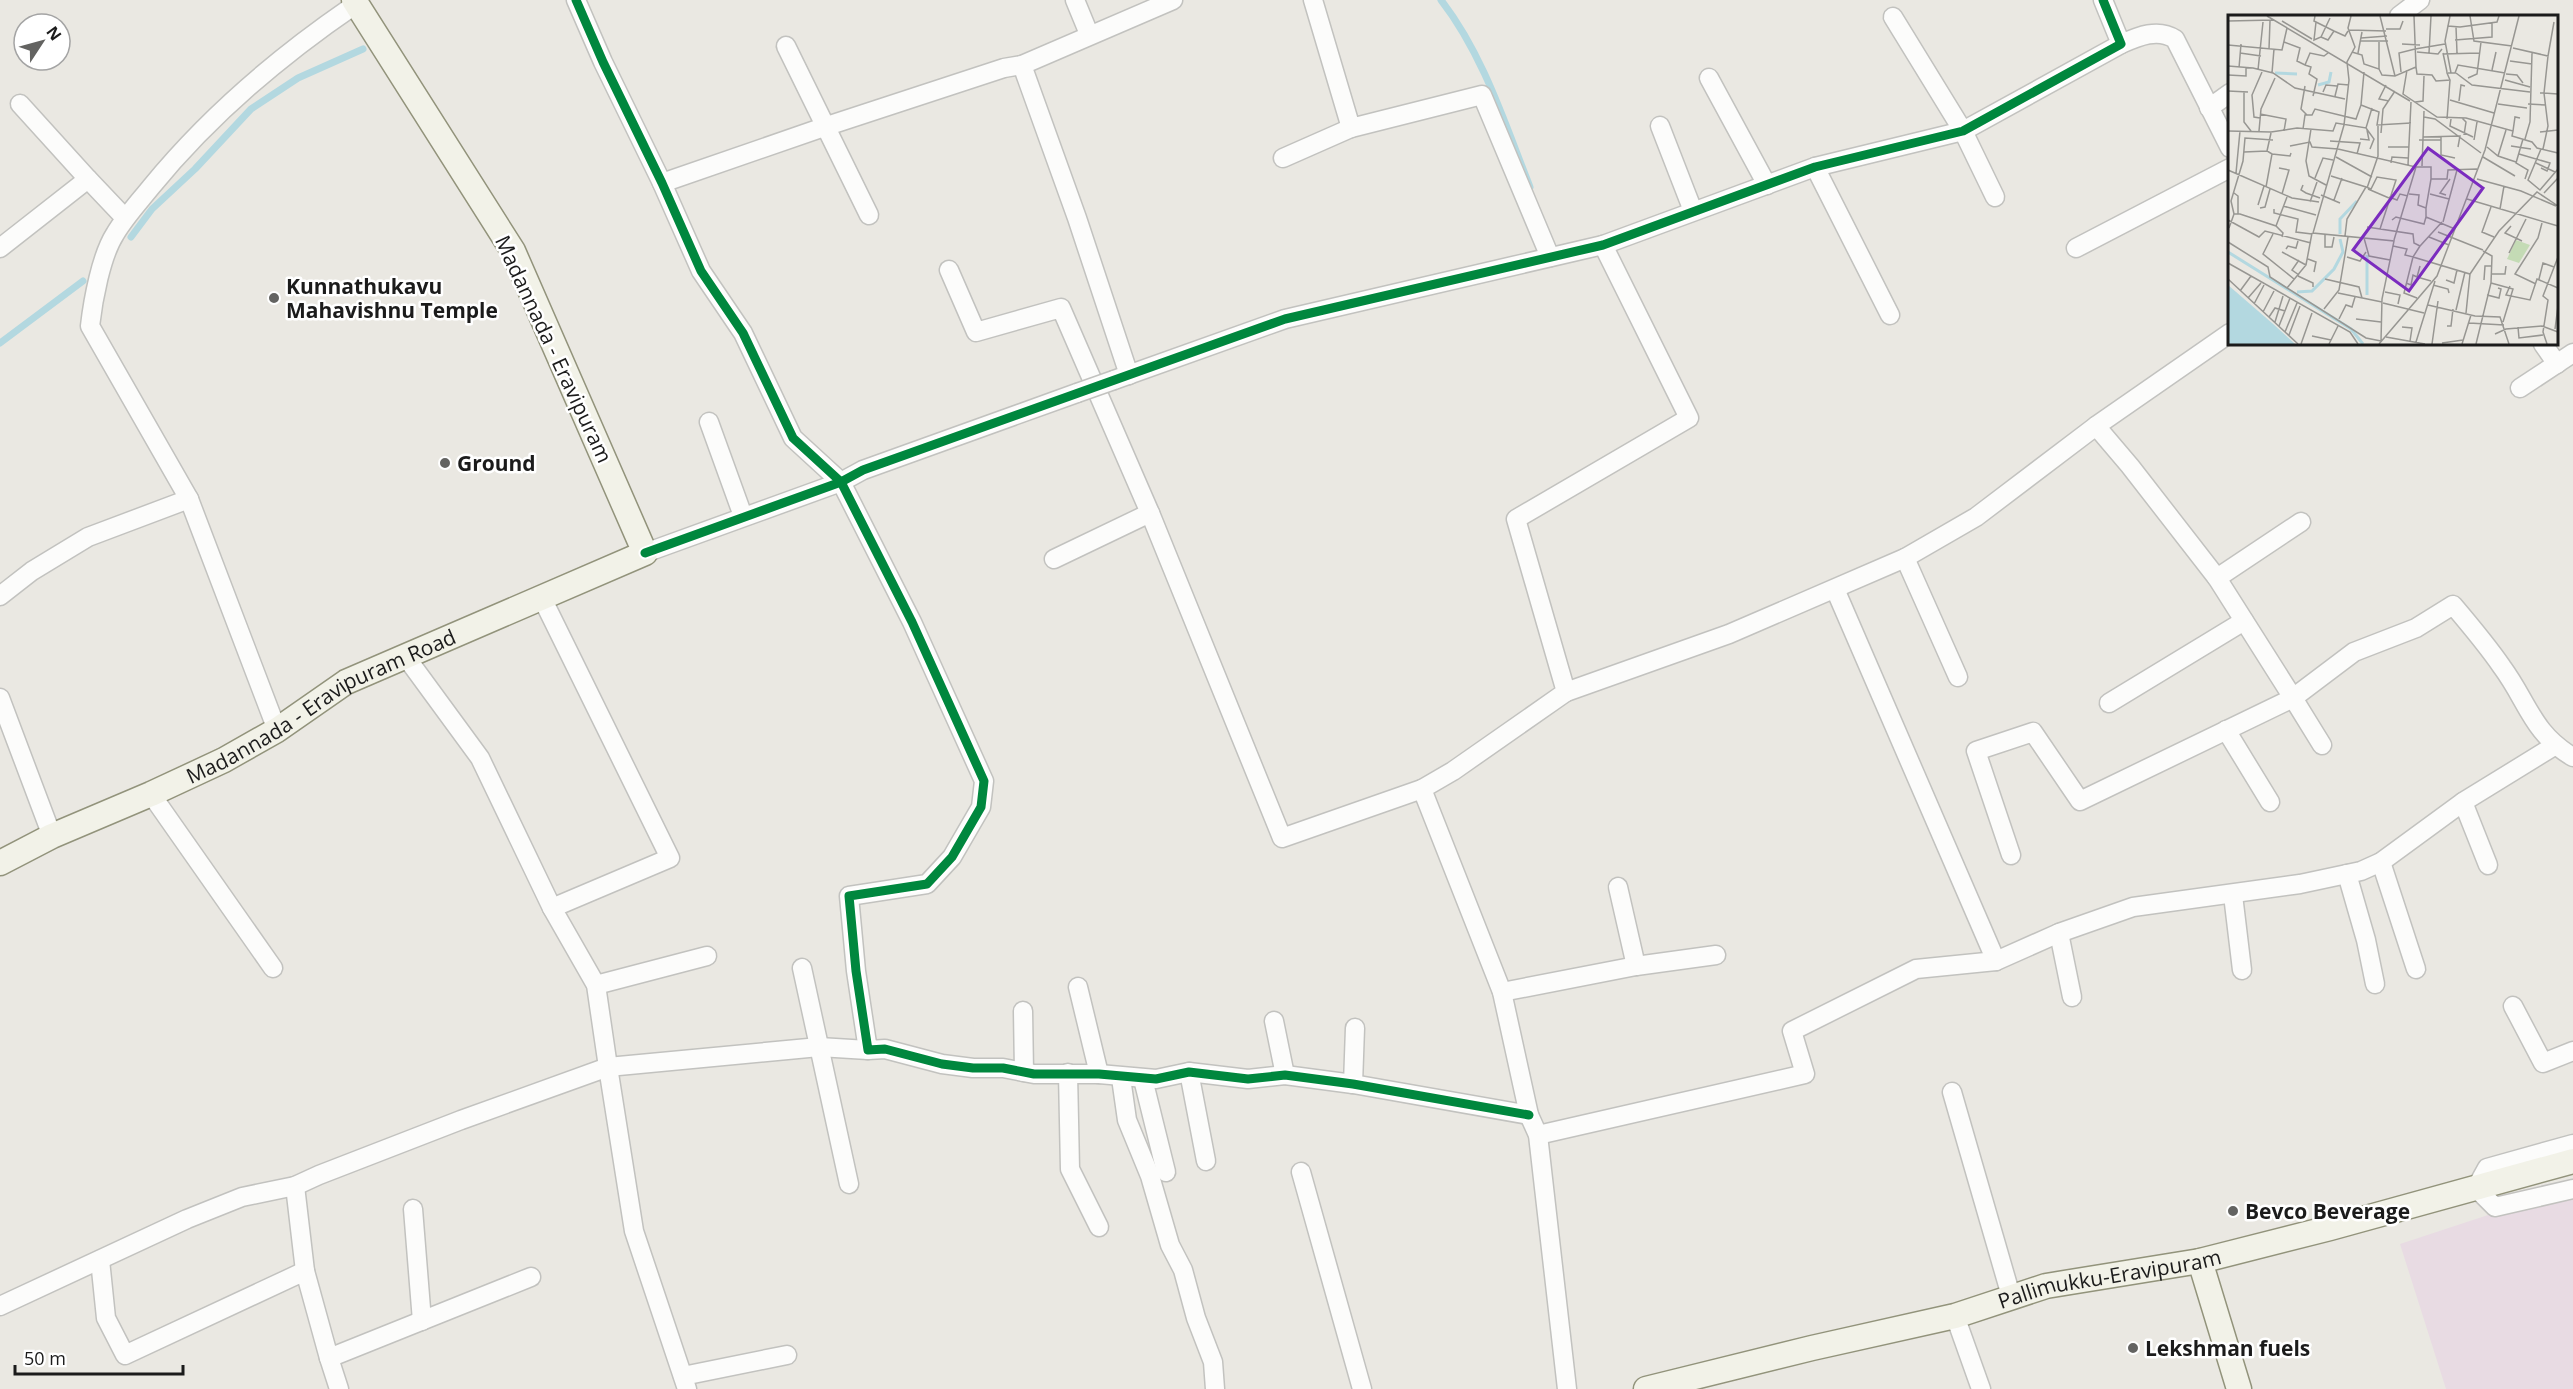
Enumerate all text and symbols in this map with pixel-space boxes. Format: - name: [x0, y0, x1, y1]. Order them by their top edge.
- north arrow: [12, 12, 72, 72]
- inset map: [2228, 15, 2558, 345]
- text: N: [41, 21, 67, 45]
- street label: Madannada - Eravipuram: [489, 231, 619, 467]
- place label: Kunnathukavu Mahavishnu Temple: [286, 272, 498, 324]
- marker: Kunnathukavu Mahavishnu Temple: [267, 291, 281, 305]
- place label: Ground: [457, 449, 536, 477]
- marker: Ground: [438, 456, 452, 470]
- street label: Madannada - Eravipuram Road: [181, 622, 460, 790]
- place label: Bevco Beverage: [2245, 1197, 2410, 1225]
- marker: Bevco Beverage: [2226, 1204, 2240, 1218]
- street label: Pallimukku-Eravipuram: [1994, 1242, 2224, 1315]
- place label: Lekshman fuels: [2145, 1334, 2310, 1362]
- scale bar: [15, 1338, 183, 1376]
- marker: Lekshman fuels: [2126, 1341, 2140, 1355]
- text: 50 m: [24, 1346, 66, 1370]

